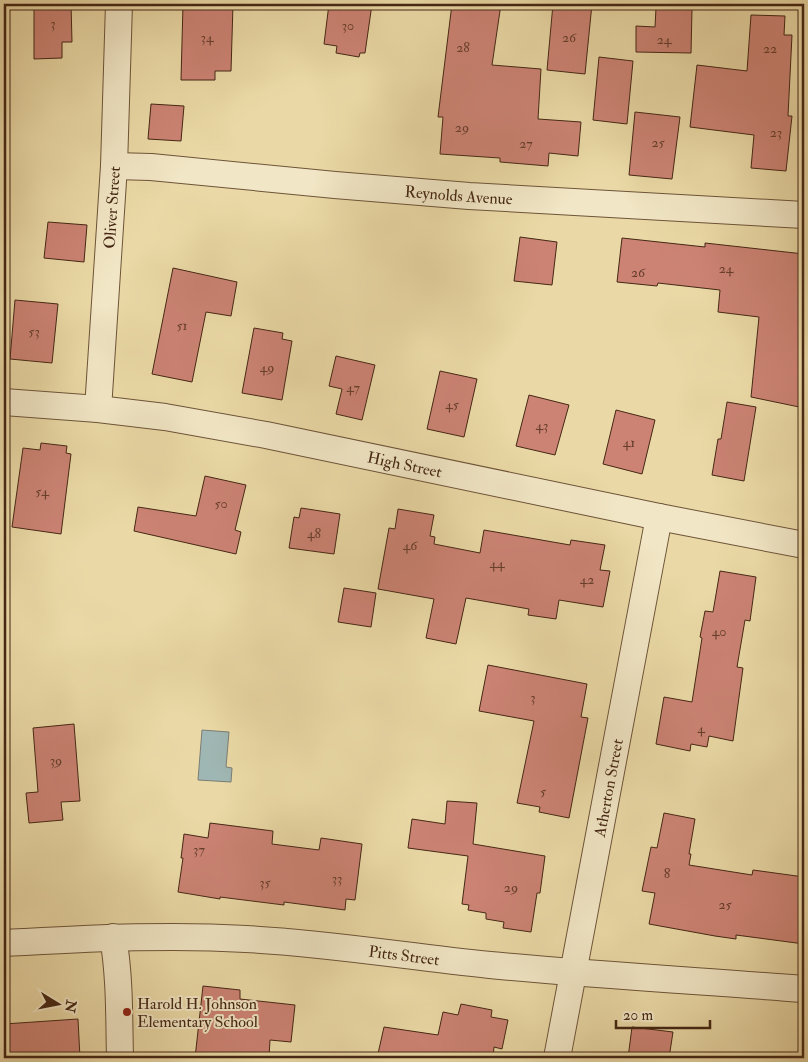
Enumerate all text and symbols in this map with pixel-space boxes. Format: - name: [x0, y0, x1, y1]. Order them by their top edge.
- house number: 3: [50, 15, 56, 32]
- house number: 30: [342, 17, 354, 34]
- house number: 34: [201, 29, 215, 46]
- house number: 26: [562, 29, 577, 46]
- house number: 24: [657, 31, 673, 48]
- house number: 28: [456, 39, 470, 56]
- house number: 22: [763, 40, 777, 57]
- house number: 29: [455, 119, 469, 136]
- house number: 23: [770, 124, 782, 141]
- house number: 25: [651, 134, 665, 151]
- house number: 27: [519, 135, 533, 152]
- street label: Oliver Street: [100, 166, 125, 249]
- street label: Reynolds Avenue: [404, 182, 513, 209]
- house number: 24: [719, 260, 735, 277]
- house number: 26: [631, 264, 646, 281]
- house number: 51: [176, 317, 188, 334]
- house number: 53: [28, 323, 40, 340]
- house number: 49: [260, 359, 274, 376]
- house number: 47: [346, 379, 360, 396]
- house number: 45: [445, 396, 460, 413]
- house number: 43: [536, 417, 548, 434]
- house number: 41: [623, 434, 635, 451]
- street label: High Street: [365, 447, 444, 482]
- house number: 54: [35, 483, 50, 500]
- house number: 50: [214, 495, 228, 512]
- house number: 48: [307, 525, 321, 542]
- house number: 46: [403, 537, 418, 554]
- house number: 44: [489, 555, 506, 572]
- house number: 42: [580, 571, 594, 588]
- house number: 40: [712, 623, 726, 640]
- house number: 3: [530, 689, 536, 706]
- house number: 4: [697, 720, 706, 737]
- street label: Atherton Street: [590, 737, 628, 840]
- house number: 39: [50, 752, 62, 769]
- house number: 5: [540, 783, 547, 800]
- house number: 37: [193, 841, 205, 858]
- house number: 8: [664, 865, 671, 882]
- house number: 33: [332, 870, 342, 887]
- house number: 35: [259, 874, 272, 891]
- house number: 29: [504, 879, 518, 896]
- house number: 25: [718, 896, 732, 913]
- street label: Pitts Street: [367, 942, 440, 970]
- north arrow: [32, 980, 82, 1030]
- place label: Harold H. Johnson Elementary School: [137, 994, 258, 1032]
- scale bar: [616, 997, 709, 1029]
- text: N: [61, 998, 80, 1014]
- marker: Harold H. Johnson Elementary School: [121, 1006, 133, 1018]
- text: 20 m: [623, 1006, 653, 1025]

